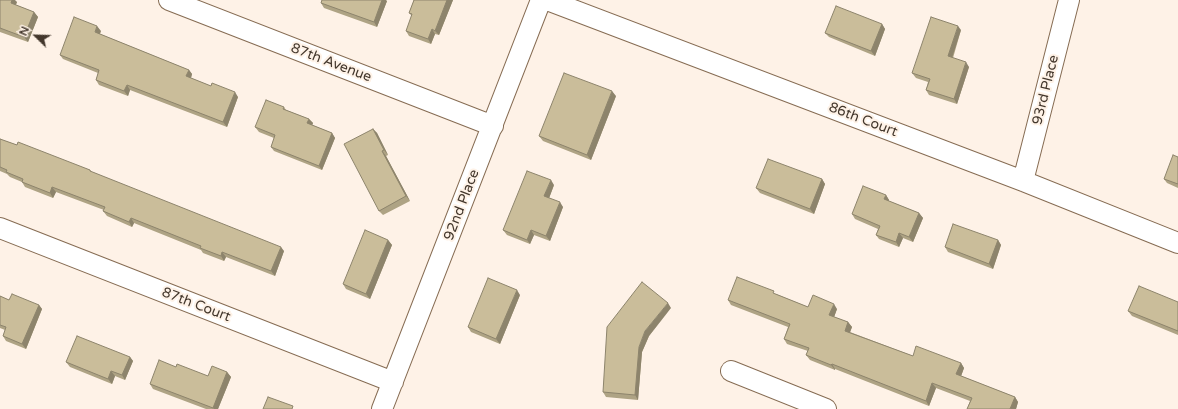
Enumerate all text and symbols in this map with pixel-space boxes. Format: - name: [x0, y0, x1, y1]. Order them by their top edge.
- north arrow: [16, 16, 56, 56]
- text: N: [17, 25, 32, 38]
- street label: 87th Avenue: [288, 40, 374, 86]
- street label: 93rd Place: [1029, 53, 1063, 127]
- street label: 86th Court: [826, 99, 900, 141]
- street label: 92nd Place: [441, 167, 483, 243]
- street label: 87th Court: [159, 284, 233, 326]

